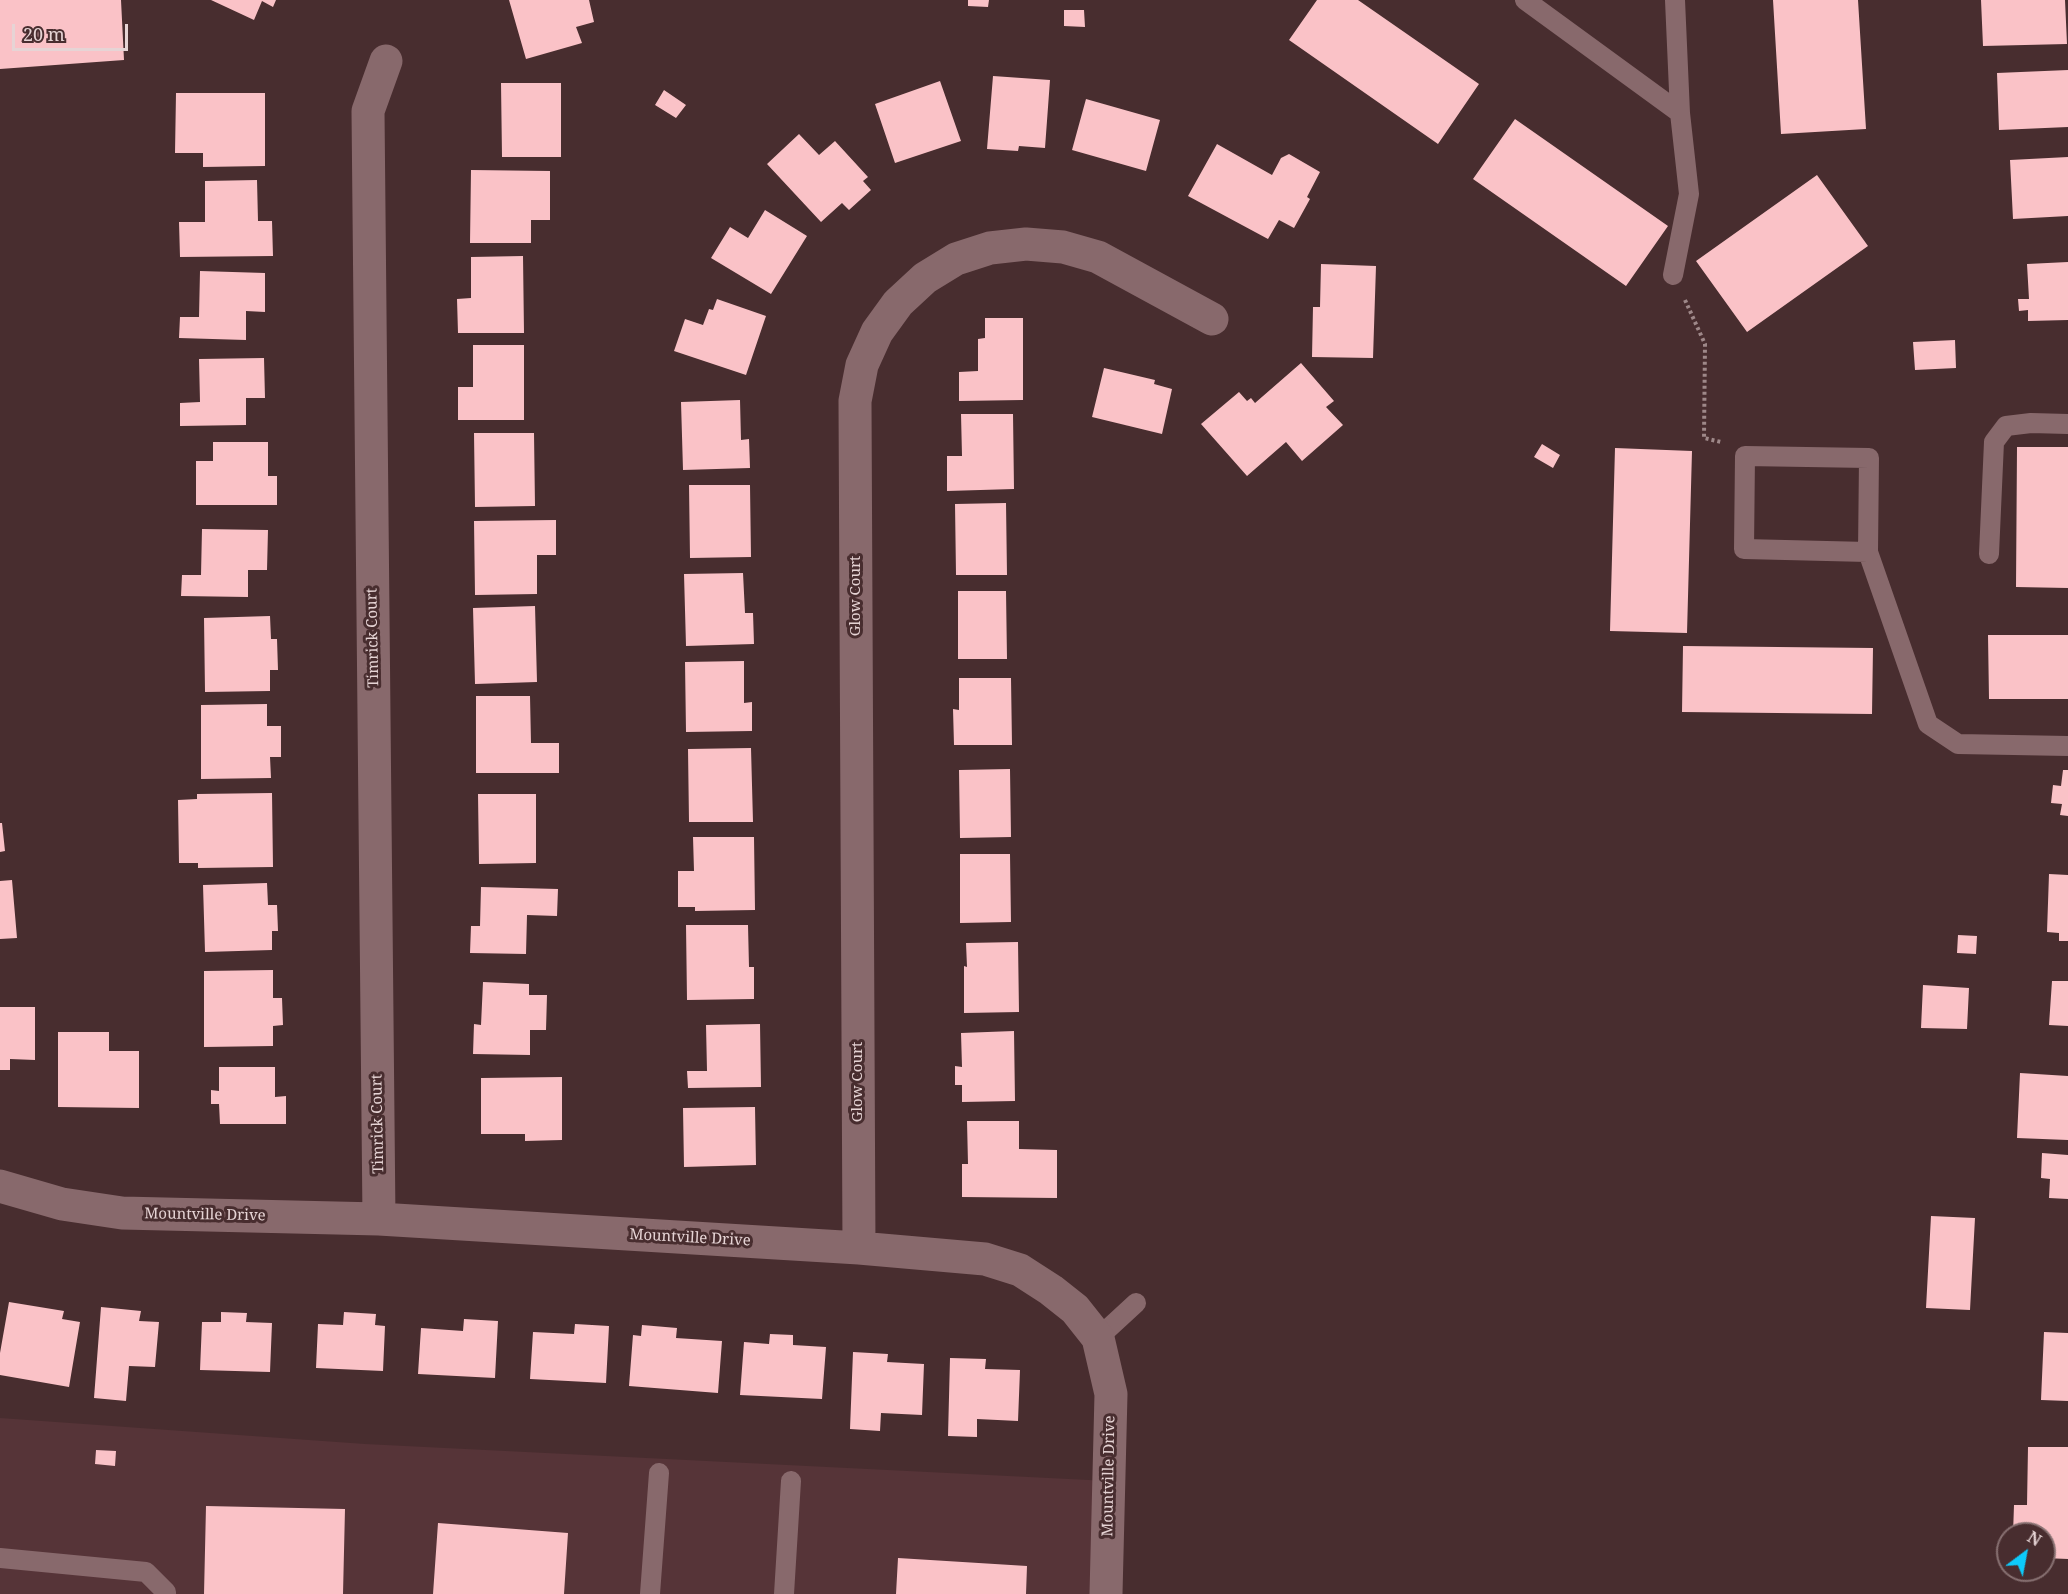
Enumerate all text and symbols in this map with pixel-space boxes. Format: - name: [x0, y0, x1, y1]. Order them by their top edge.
- scale bar: [15, 12, 130, 50]
- text: 20 m: [23, 22, 65, 46]
- street label: Glow Court: [847, 556, 865, 636]
- street label: Timrick Court: [363, 588, 383, 688]
- street label: Glow Court: [849, 1042, 867, 1122]
- street label: Timrick Court: [368, 1074, 388, 1174]
- street label: Mountville Drive: [144, 1205, 266, 1225]
- street label: Mountville Drive: [629, 1226, 751, 1250]
- street label: Mountville Drive: [1099, 1415, 1119, 1537]
- north arrow: [1996, 1522, 2056, 1582]
- text: N: [2023, 1526, 2046, 1551]

